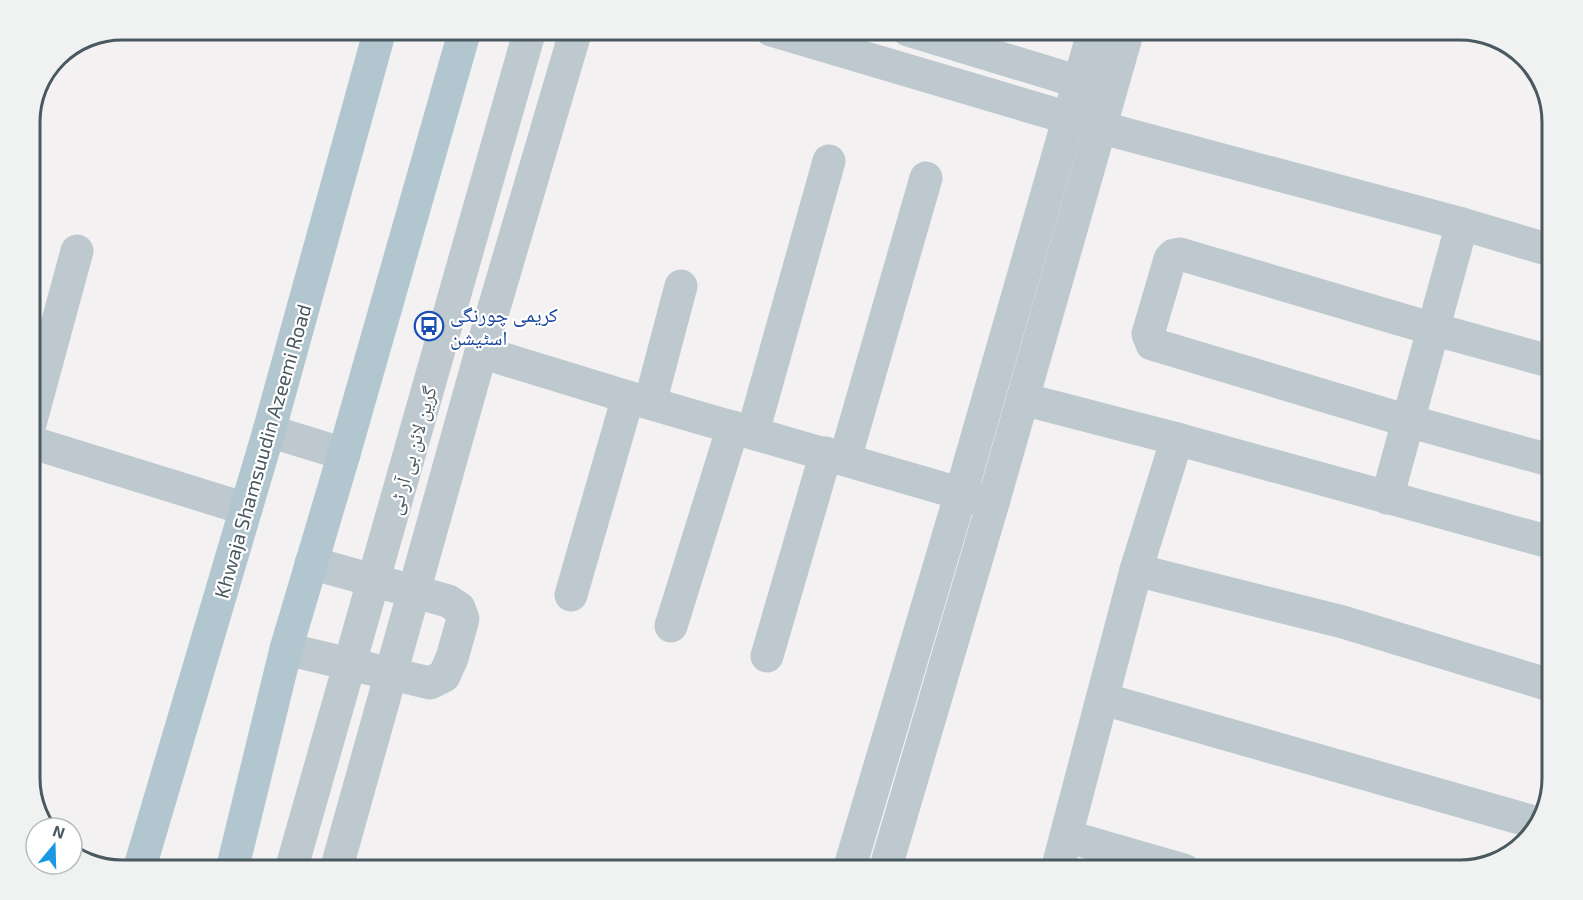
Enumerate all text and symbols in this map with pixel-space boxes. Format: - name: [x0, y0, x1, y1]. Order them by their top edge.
- street label: Khwaja Shamsuudin Azeemi Road: [208, 301, 316, 601]
- place label: کریمی چورنگی اسٹیشن: [450, 302, 558, 350]
- bus stop icon: کریمی چورنگی اسٹیشن: [413, 310, 445, 342]
- street label: گرین لائن بی آر ٹی: [381, 383, 442, 517]
- north arrow: [24, 816, 84, 876]
- text: N: [50, 820, 68, 842]

